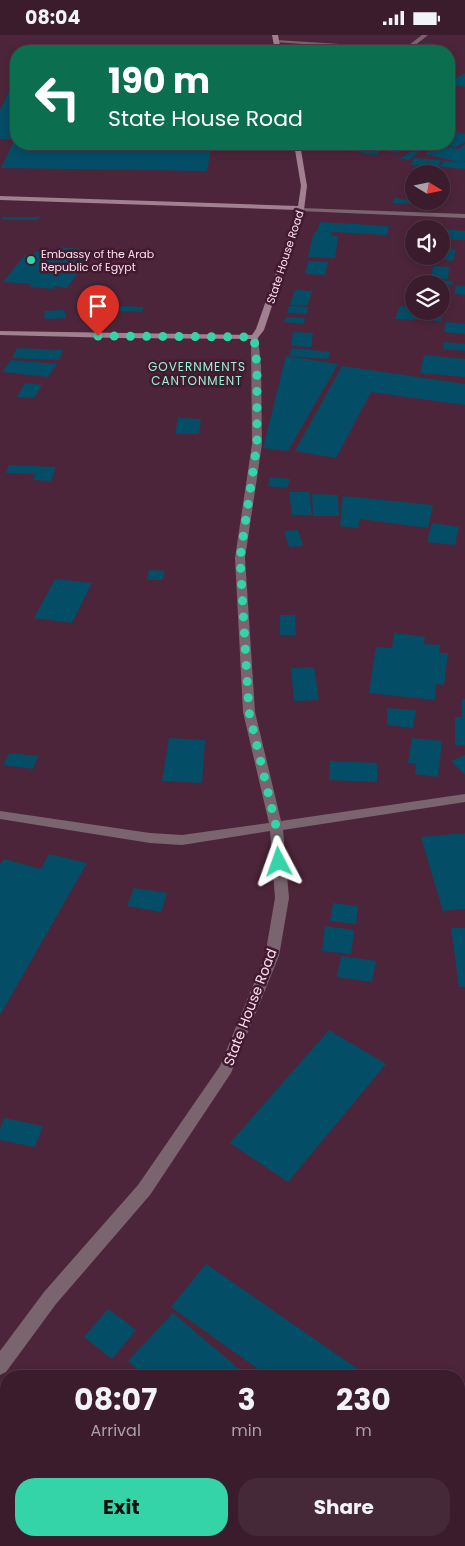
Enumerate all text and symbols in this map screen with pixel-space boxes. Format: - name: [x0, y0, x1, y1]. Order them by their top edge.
- text: 08:04: [25, 4, 80, 31]
- text: 190 m: [108, 56, 210, 105]
- icon: left: [25, 65, 90, 130]
- text: State House Road: [108, 103, 303, 134]
- north arrow: [405, 165, 450, 210]
- map controls: [405, 165, 450, 320]
- street label: State House Road: [262, 208, 308, 306]
- button: sound: [405, 220, 450, 265]
- place label: Embassy of the Arab Republic of Egypt: [41, 246, 154, 275]
- marker: Embassy of the Arab Republic of Egypt: [25, 254, 37, 266]
- button: layers: [405, 275, 450, 320]
- pin: [77, 285, 119, 336]
- icon: arrive: [84, 292, 112, 320]
- district label: GOVERNMENTS CANTONMENT: [148, 358, 246, 389]
- position arrow: [252, 835, 304, 887]
- street label: State House Road: [218, 946, 282, 1068]
- text: 08:07: [74, 1378, 157, 1421]
- text: 3: [238, 1378, 256, 1421]
- text: 230: [336, 1378, 391, 1421]
- text: Arrival: [90, 1419, 141, 1442]
- text: min: [231, 1419, 262, 1442]
- text: m: [355, 1419, 372, 1442]
- button: Exit: [15, 1478, 228, 1536]
- button: Share: [238, 1478, 450, 1536]

